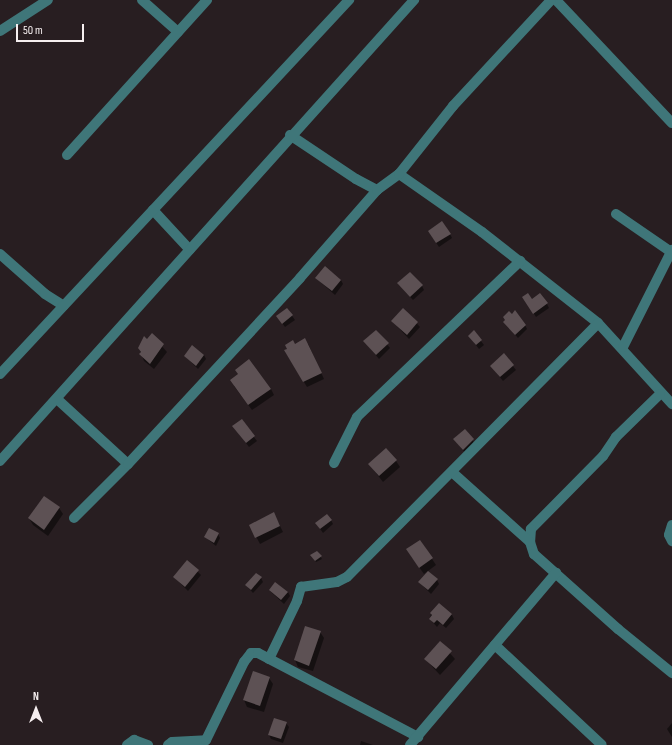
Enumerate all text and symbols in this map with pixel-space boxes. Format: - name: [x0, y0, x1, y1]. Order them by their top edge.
- scale bar: [18, 16, 86, 42]
- text: 50 m: [23, 23, 43, 38]
- north arrow: [16, 689, 56, 729]
- text: N: [33, 690, 39, 703]

